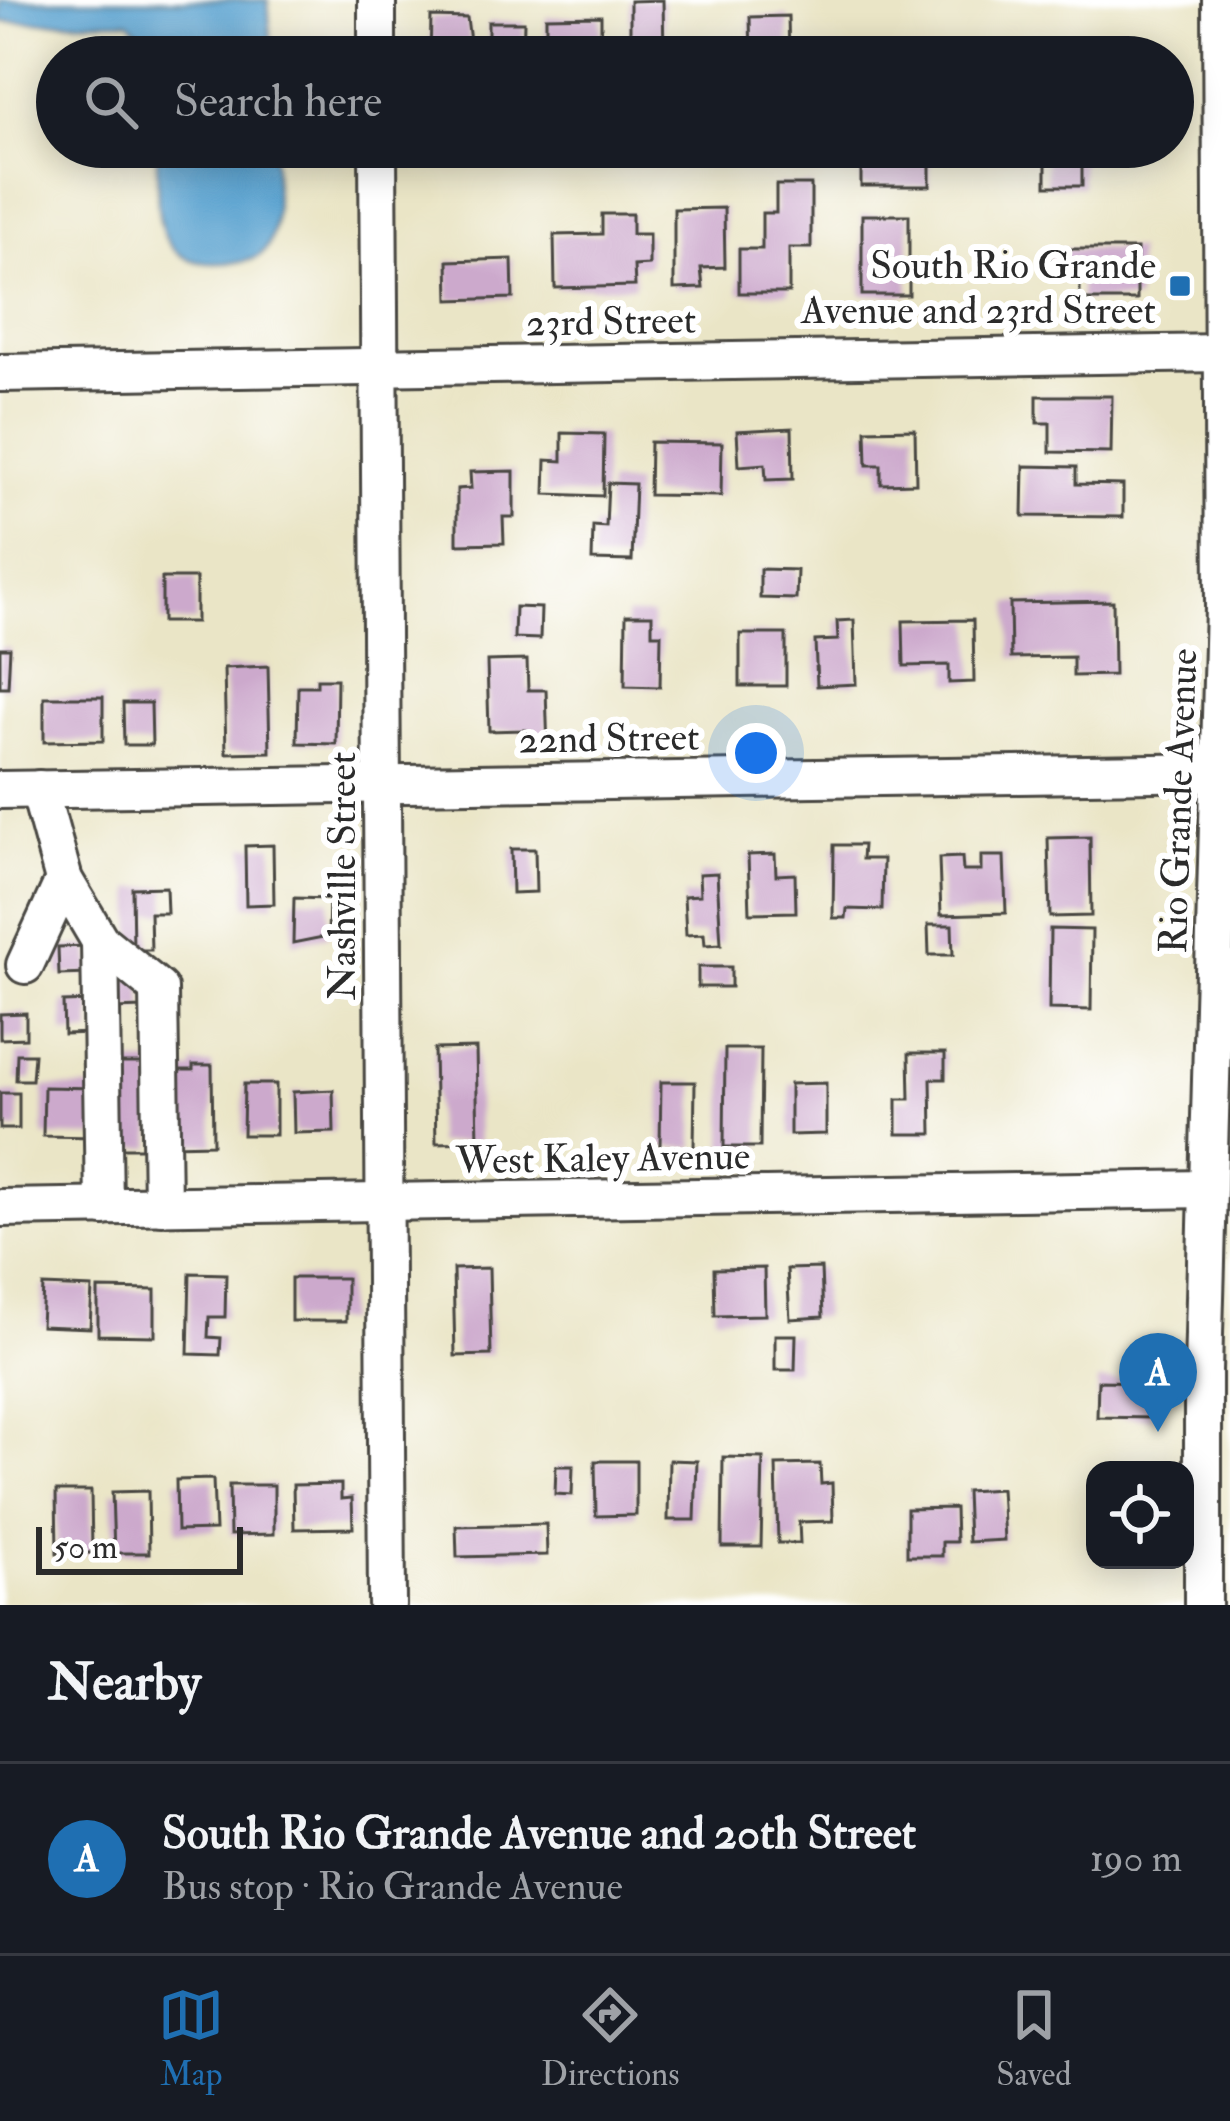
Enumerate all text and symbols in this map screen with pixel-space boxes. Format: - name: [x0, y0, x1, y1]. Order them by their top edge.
- search box: [36, 36, 1194, 168]
- icon: search: [78, 69, 144, 135]
- text: Search here: [174, 74, 382, 130]
- place label: South Rio Grande Avenue and 23rd Street: [800, 241, 1156, 335]
- marker: South Rio Grande Avenue and 23rd Street: [1167, 273, 1193, 299]
- street label: 23rd Street: [525, 296, 697, 347]
- street label: Rio Grande Avenue: [1149, 648, 1208, 954]
- street label: 22nd Street: [518, 712, 700, 765]
- your location: [726, 723, 786, 783]
- street label: Nashville Street: [318, 752, 367, 1000]
- street label: West Kaley Avenue: [454, 1131, 751, 1186]
- pin: A: [1119, 1333, 1197, 1432]
- map controls: [1086, 1461, 1194, 1569]
- button: locate: [1086, 1461, 1194, 1569]
- scale bar: [36, 1521, 243, 1574]
- text: 50 m: [54, 1527, 118, 1568]
- text: Nearby: [48, 1651, 201, 1715]
- text: South Rio Grande Avenue and 20th Street: [162, 1806, 916, 1862]
- text: A: [75, 1834, 99, 1883]
- text: 190 m: [1090, 1834, 1182, 1883]
- text: Bus stop · Rio Grande Avenue: [162, 1862, 623, 1911]
- tab: Map: [158, 1982, 224, 2095]
- tab: Directions: [541, 1982, 680, 2095]
- tab: Saved: [996, 1982, 1072, 2095]

